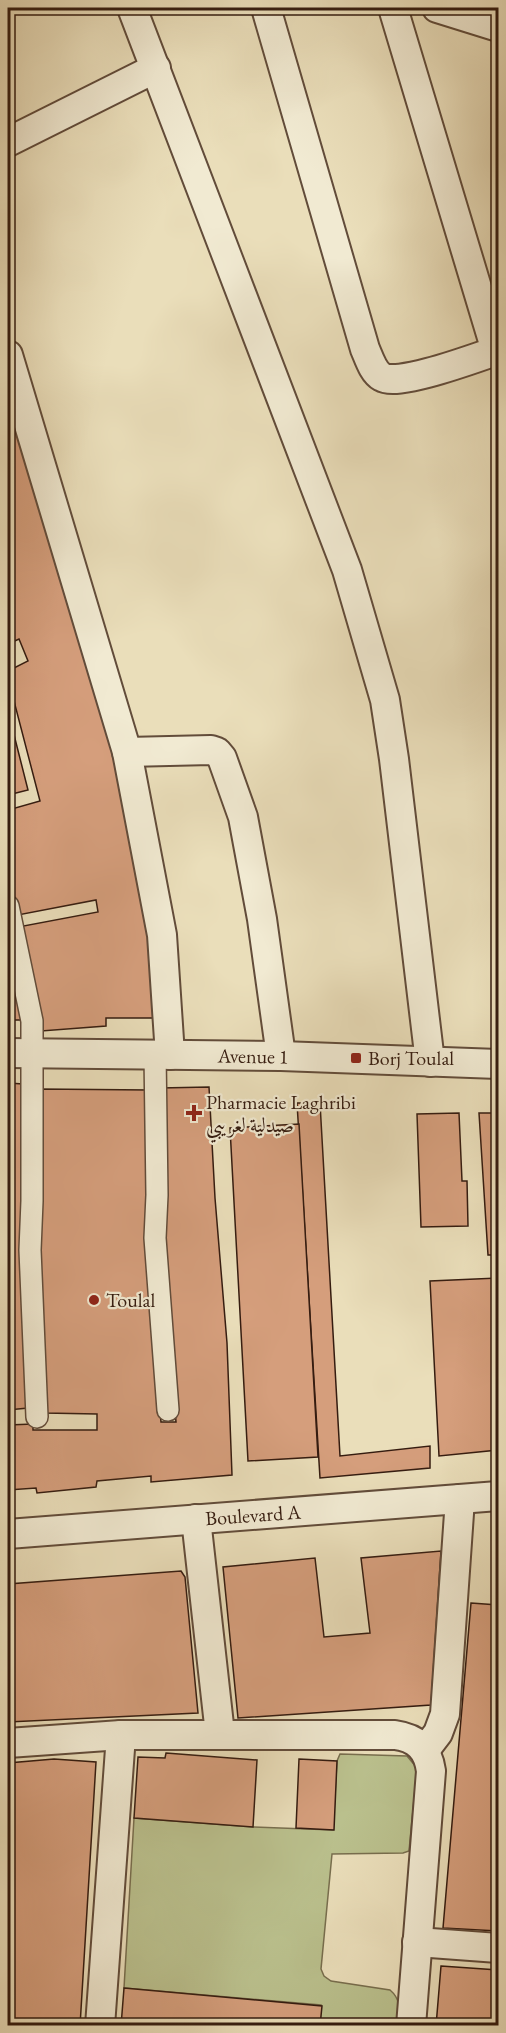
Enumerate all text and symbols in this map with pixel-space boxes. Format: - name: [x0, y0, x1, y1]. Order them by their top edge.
- street label: Avenue 1: [216, 1042, 289, 1070]
- place label: Borj Toulal: [368, 1045, 454, 1071]
- marker: Borj Toulal: [349, 1051, 363, 1065]
- place label: Pharmacie Laghribi صيدلية لغريبي: [206, 1089, 356, 1143]
- marker: Pharmacie Laghribi صيدلية لغريبي: [187, 1106, 201, 1120]
- place label: Toulal: [106, 1287, 156, 1313]
- marker: Toulal: [87, 1293, 101, 1307]
- street label: Boulevard A: [204, 1499, 302, 1531]

